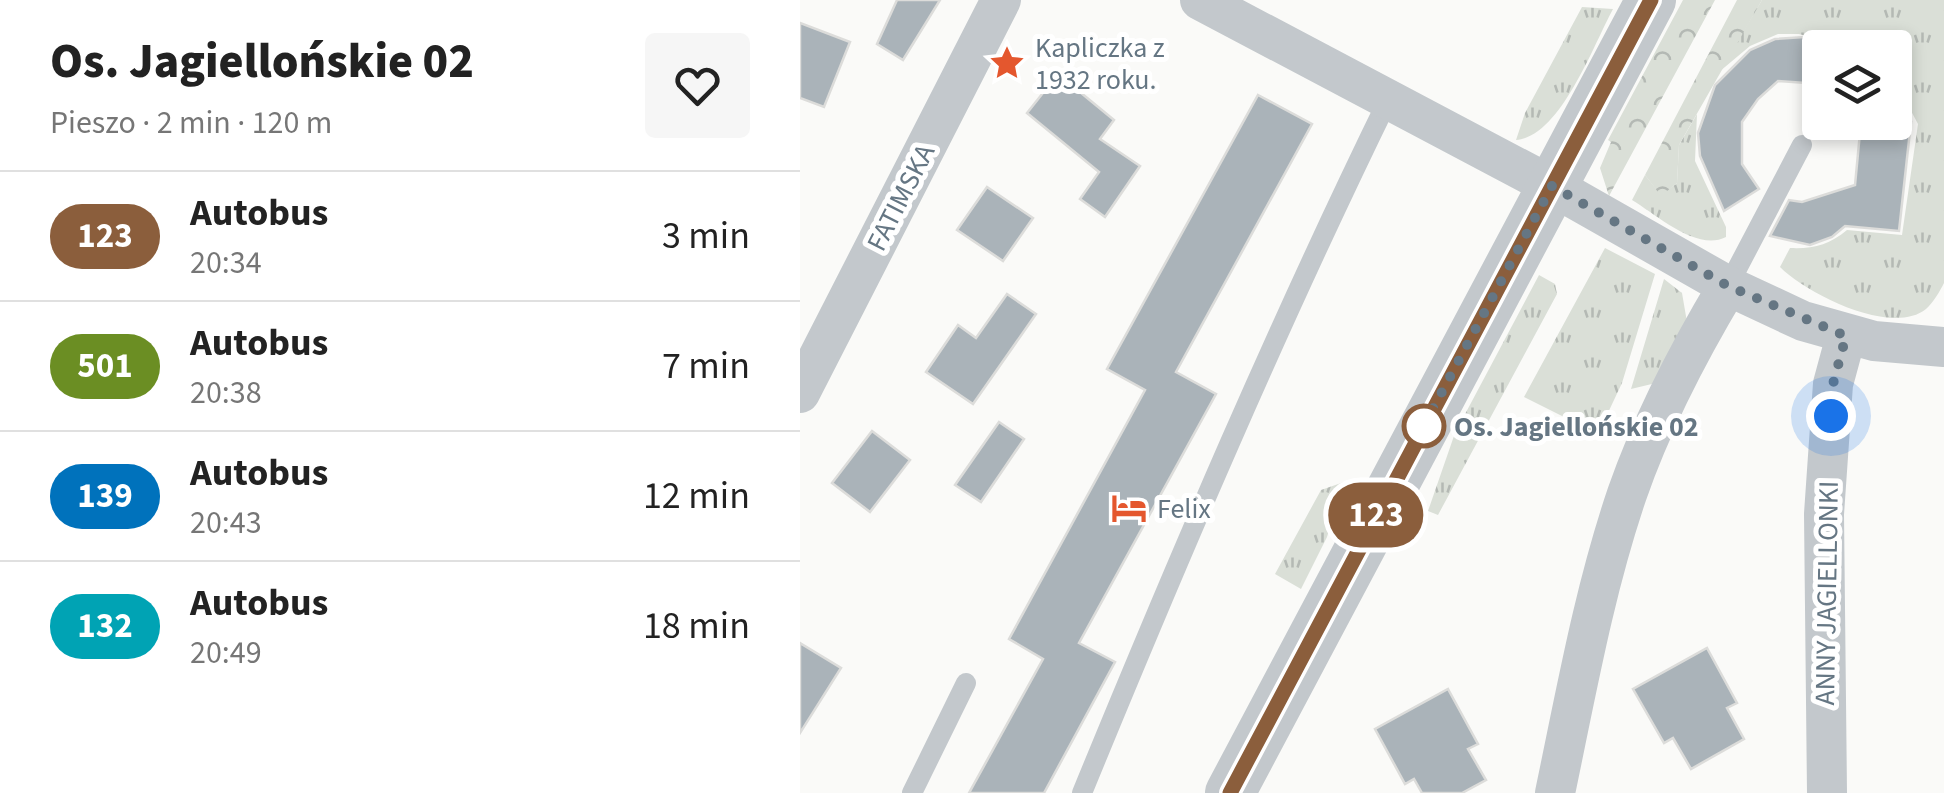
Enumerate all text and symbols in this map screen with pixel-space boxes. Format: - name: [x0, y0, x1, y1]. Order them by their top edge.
- text: Os. Jagiellońskie 02: [50, 28, 474, 96]
- place label: Kapliczka z 1932 roku.: [1035, 28, 1165, 100]
- map controls: [1802, 30, 1912, 140]
- button: layers: [1802, 30, 1912, 140]
- button: heart: [645, 33, 750, 138]
- place icon: Kapliczka z 1932 roku.: [988, 44, 1026, 82]
- text: Pieszo · 2 min · 120 m: [50, 100, 332, 146]
- street label: FATIMSKA: [857, 136, 945, 258]
- text: Autobus: [190, 186, 328, 240]
- text: 3 min: [662, 209, 750, 263]
- text: 123: [77, 211, 133, 261]
- text: 20:34: [190, 240, 262, 286]
- text: Autobus: [190, 316, 328, 370]
- text: 7 min: [662, 339, 750, 393]
- text: 501: [77, 341, 133, 391]
- text: 20:38: [190, 370, 262, 416]
- your location: [1806, 391, 1856, 441]
- marker: Os. Jagiellońskie 02: [1403, 405, 1445, 447]
- place label: Os. Jagiellońskie 02: [1454, 407, 1698, 447]
- text: Autobus: [190, 446, 328, 500]
- text: 12 min: [643, 469, 750, 523]
- text: 139: [77, 471, 133, 521]
- street label: ANNY JAGIELLONKI: [1805, 480, 1849, 706]
- line badge: 123: [1318, 482, 1434, 548]
- hotel icon: Felix: [1110, 489, 1148, 527]
- place label: Felix: [1157, 489, 1211, 529]
- text: 123: [1348, 490, 1404, 540]
- text: 20:43: [190, 500, 262, 546]
- text: Autobus: [190, 576, 328, 630]
- text: 18 min: [643, 599, 750, 653]
- text: 132: [77, 601, 133, 651]
- text: 20:49: [190, 630, 262, 676]

